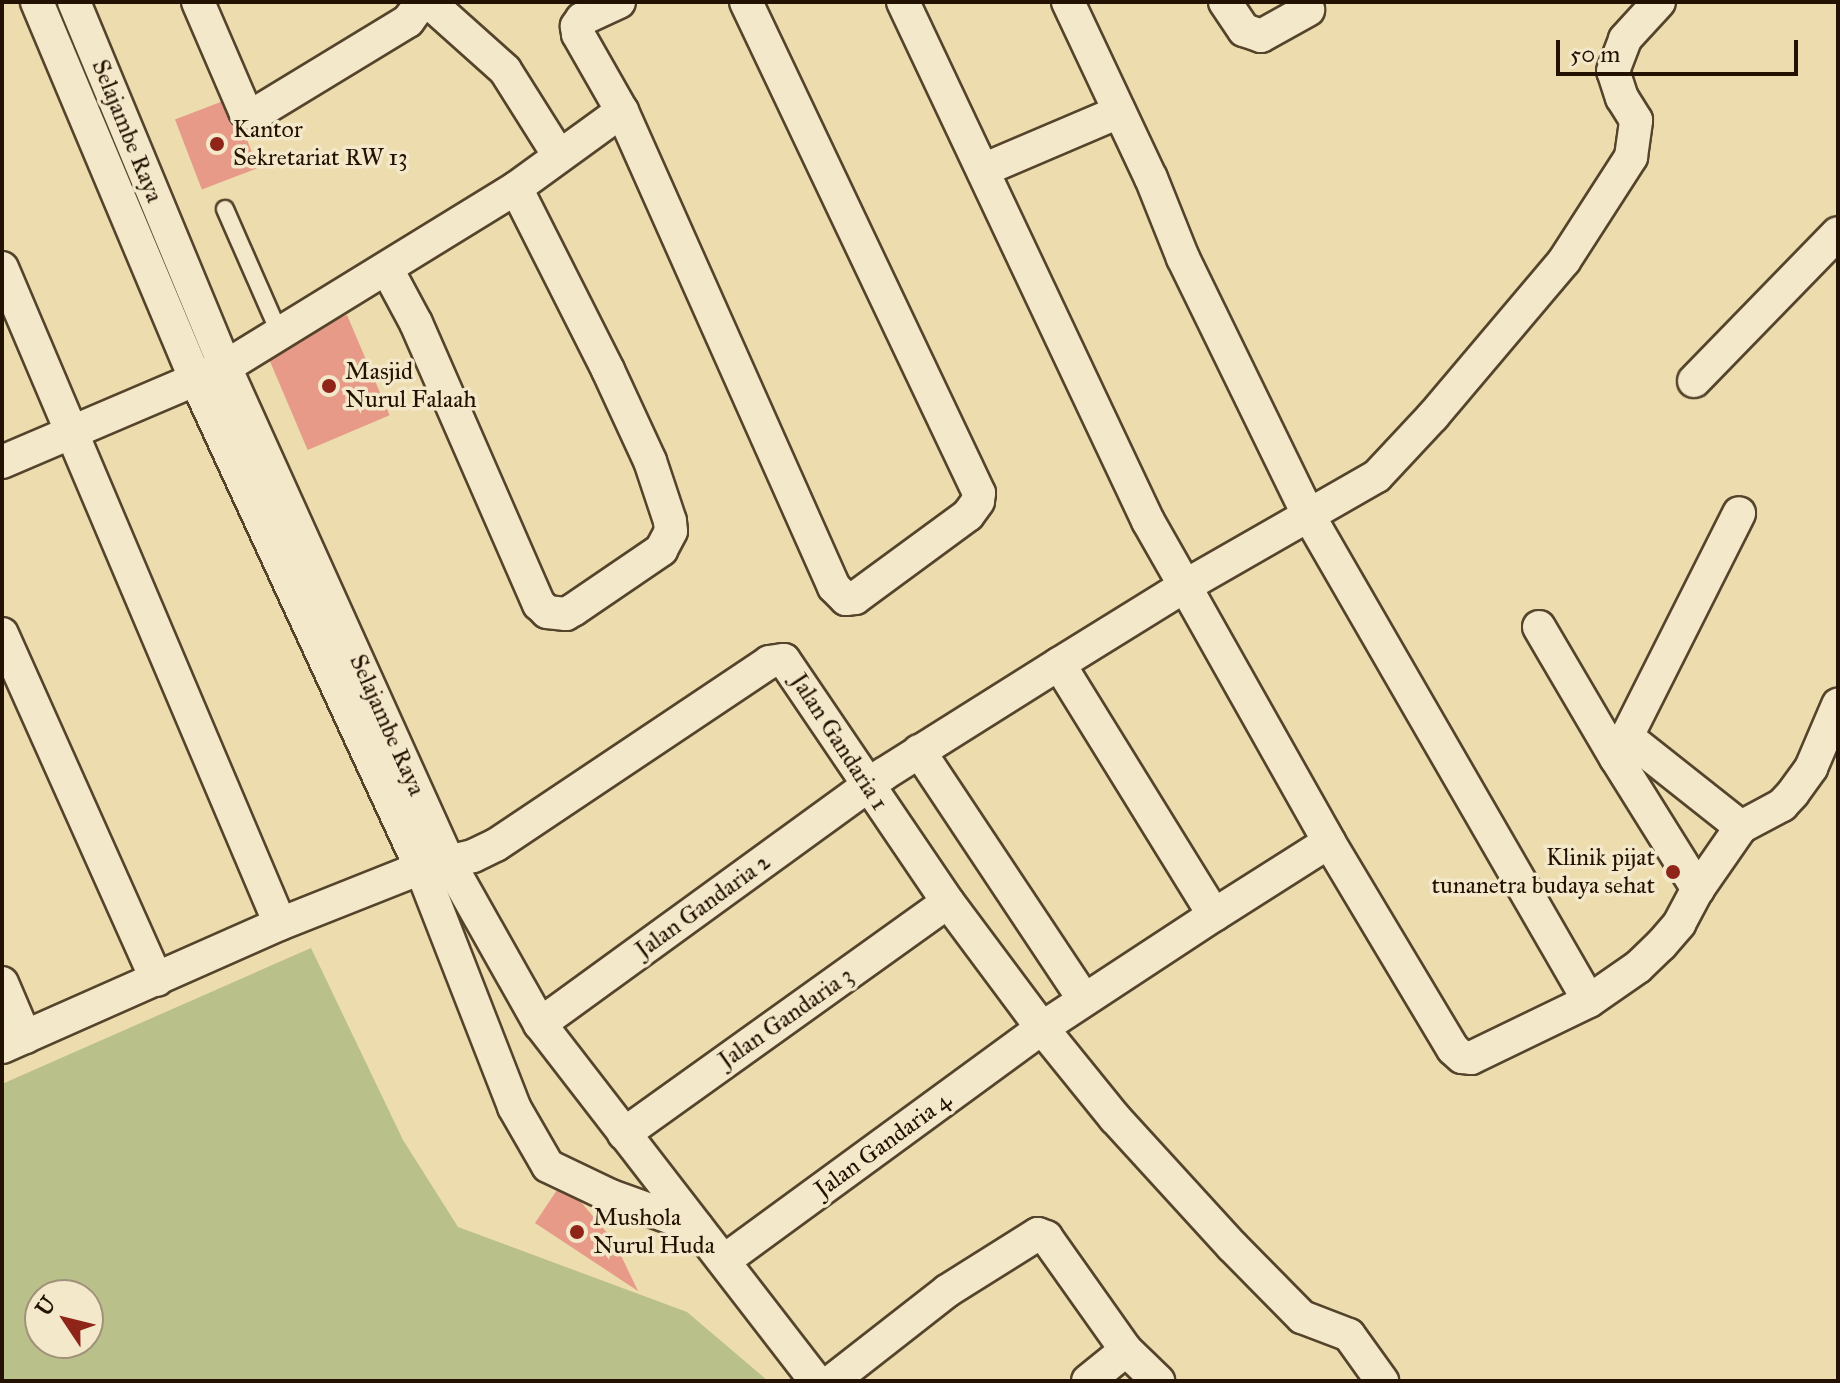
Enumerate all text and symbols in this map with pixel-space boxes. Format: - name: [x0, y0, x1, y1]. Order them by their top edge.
- scale bar: [1560, 24, 1802, 74]
- text: 50 m: [1570, 39, 1620, 69]
- street label: Selajambe Raya: [85, 55, 169, 207]
- place label: Kantor Sekretariat RW 13: [233, 116, 408, 172]
- marker: Kantor Sekretariat RW 13: [208, 135, 226, 153]
- place label: Masjid Nurul Falaah: [345, 358, 477, 414]
- marker: Masjid Nurul Falaah: [320, 377, 338, 395]
- street label: Selajambe Raya: [343, 650, 431, 800]
- street label: Jalan Gandaria 1: [784, 668, 894, 816]
- place label: Klinik pijat tunanetra budaya sehat: [1431, 844, 1655, 900]
- street label: Jalan Gandaria 2: [630, 847, 776, 965]
- marker: Klinik pijat tunanetra budaya sehat: [1662, 861, 1684, 883]
- street label: Jalan Gandaria 3: [713, 961, 859, 1075]
- street label: Jalan Gandaria 4: [809, 1086, 957, 1204]
- place label: Mushola Nurul Huda: [593, 1204, 715, 1260]
- marker: Mushola Nurul Huda: [568, 1223, 586, 1241]
- north arrow: [24, 1279, 104, 1359]
- text: U: [30, 1291, 62, 1321]

